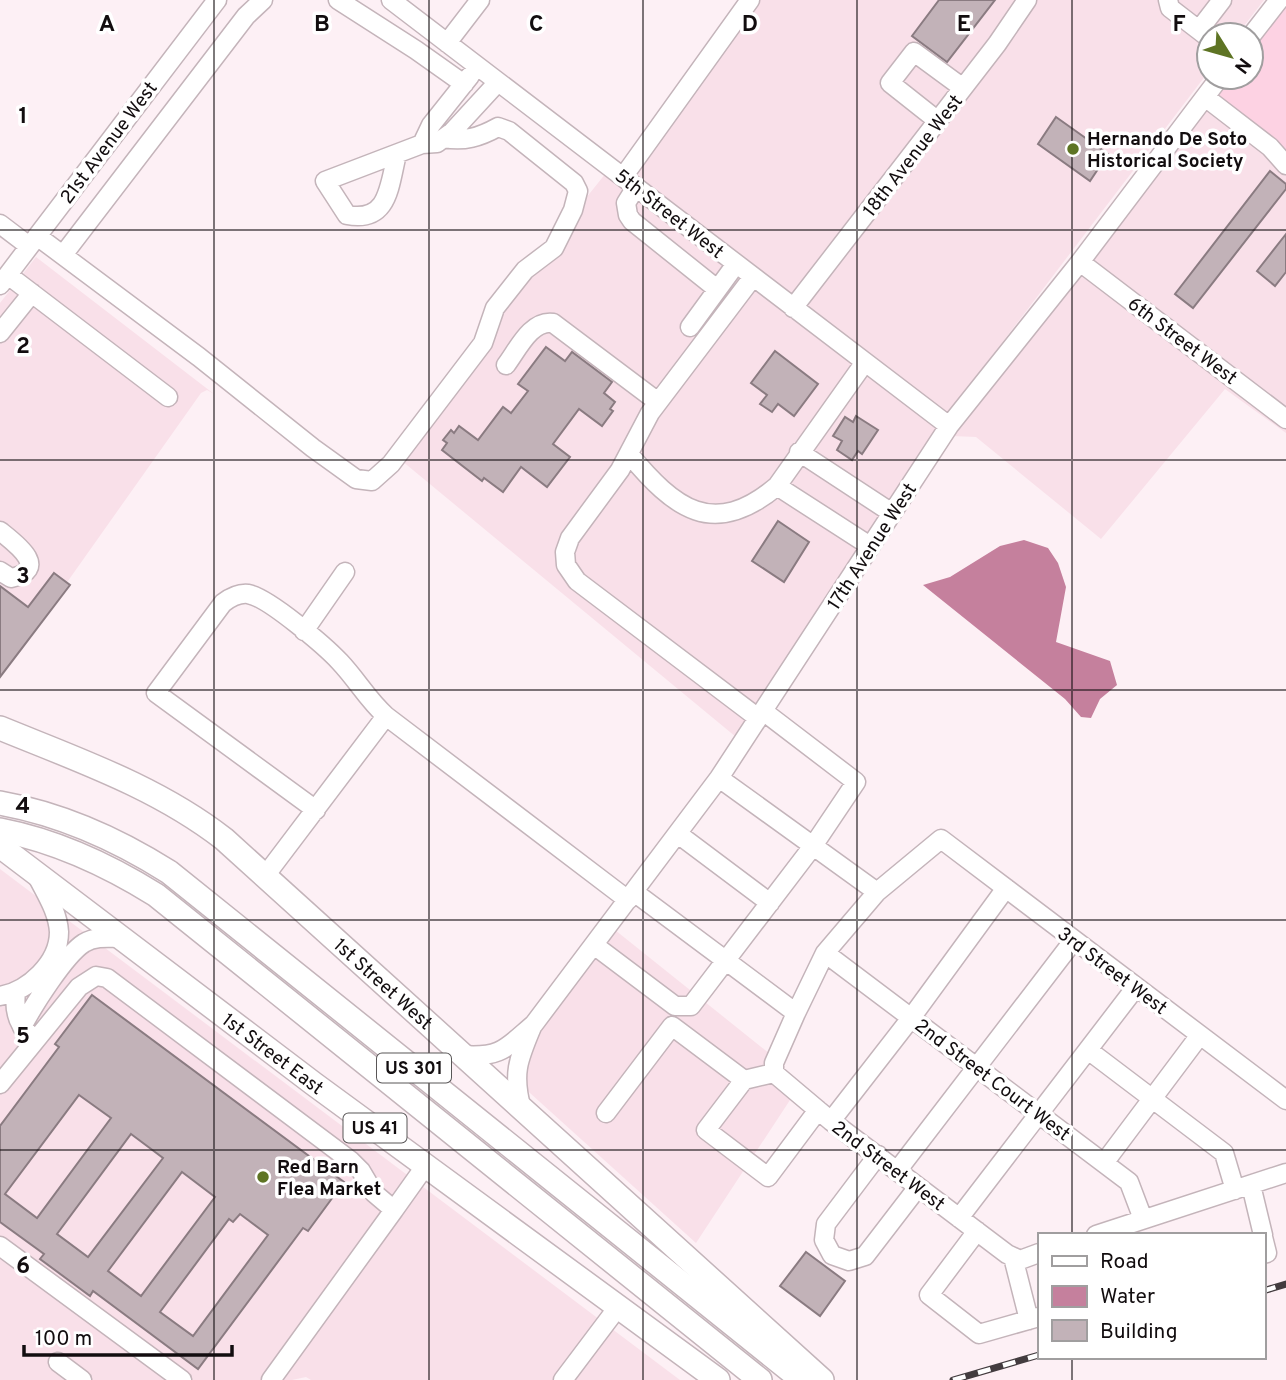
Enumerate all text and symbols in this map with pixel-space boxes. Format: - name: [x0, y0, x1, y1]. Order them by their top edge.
- text: A: [99, 11, 115, 40]
- text: B: [314, 11, 330, 40]
- text: C: [529, 11, 543, 40]
- text: D: [742, 11, 758, 40]
- text: E: [957, 11, 971, 40]
- text: F: [1172, 11, 1186, 40]
- north arrow: [1195, 21, 1265, 91]
- text: N: [1228, 52, 1256, 78]
- street label: 21st Avenue West: [56, 77, 163, 209]
- street label: 18th Avenue West: [858, 90, 969, 222]
- text: 1: [18, 103, 28, 132]
- place label: Hernando De Soto Historical Society: [1087, 128, 1247, 174]
- marker: Hernando De Soto Historical Society: [1065, 141, 1081, 157]
- street label: 5th Street West: [610, 165, 728, 265]
- street label: 6th Street West: [1122, 293, 1241, 391]
- text: 2: [16, 333, 30, 362]
- street label: 17th Avenue West: [823, 479, 923, 615]
- text: 3: [16, 563, 30, 592]
- text: 4: [16, 793, 30, 822]
- street label: 3rd Street West: [1052, 922, 1172, 1021]
- street label: 1st Street West: [328, 934, 437, 1036]
- street label: 1st Street East: [217, 1009, 328, 1101]
- street label: 2nd Street Court West: [909, 1014, 1074, 1147]
- text: 5: [16, 1023, 30, 1052]
- road number: US 301: [377, 1054, 451, 1083]
- road number: US 41: [344, 1114, 406, 1142]
- street label: 2nd Street West: [826, 1116, 949, 1217]
- place label: Red Barn Flea Market: [277, 1156, 381, 1202]
- marker: Red Barn Flea Market: [255, 1169, 271, 1185]
- legend: [1038, 1233, 1265, 1359]
- text: Road: [1100, 1249, 1149, 1276]
- text: 6: [16, 1253, 30, 1282]
- text: Water: [1100, 1284, 1155, 1311]
- scale bar: [24, 1314, 233, 1358]
- text: Building: [1100, 1319, 1178, 1346]
- text: 100 m: [35, 1326, 92, 1353]

